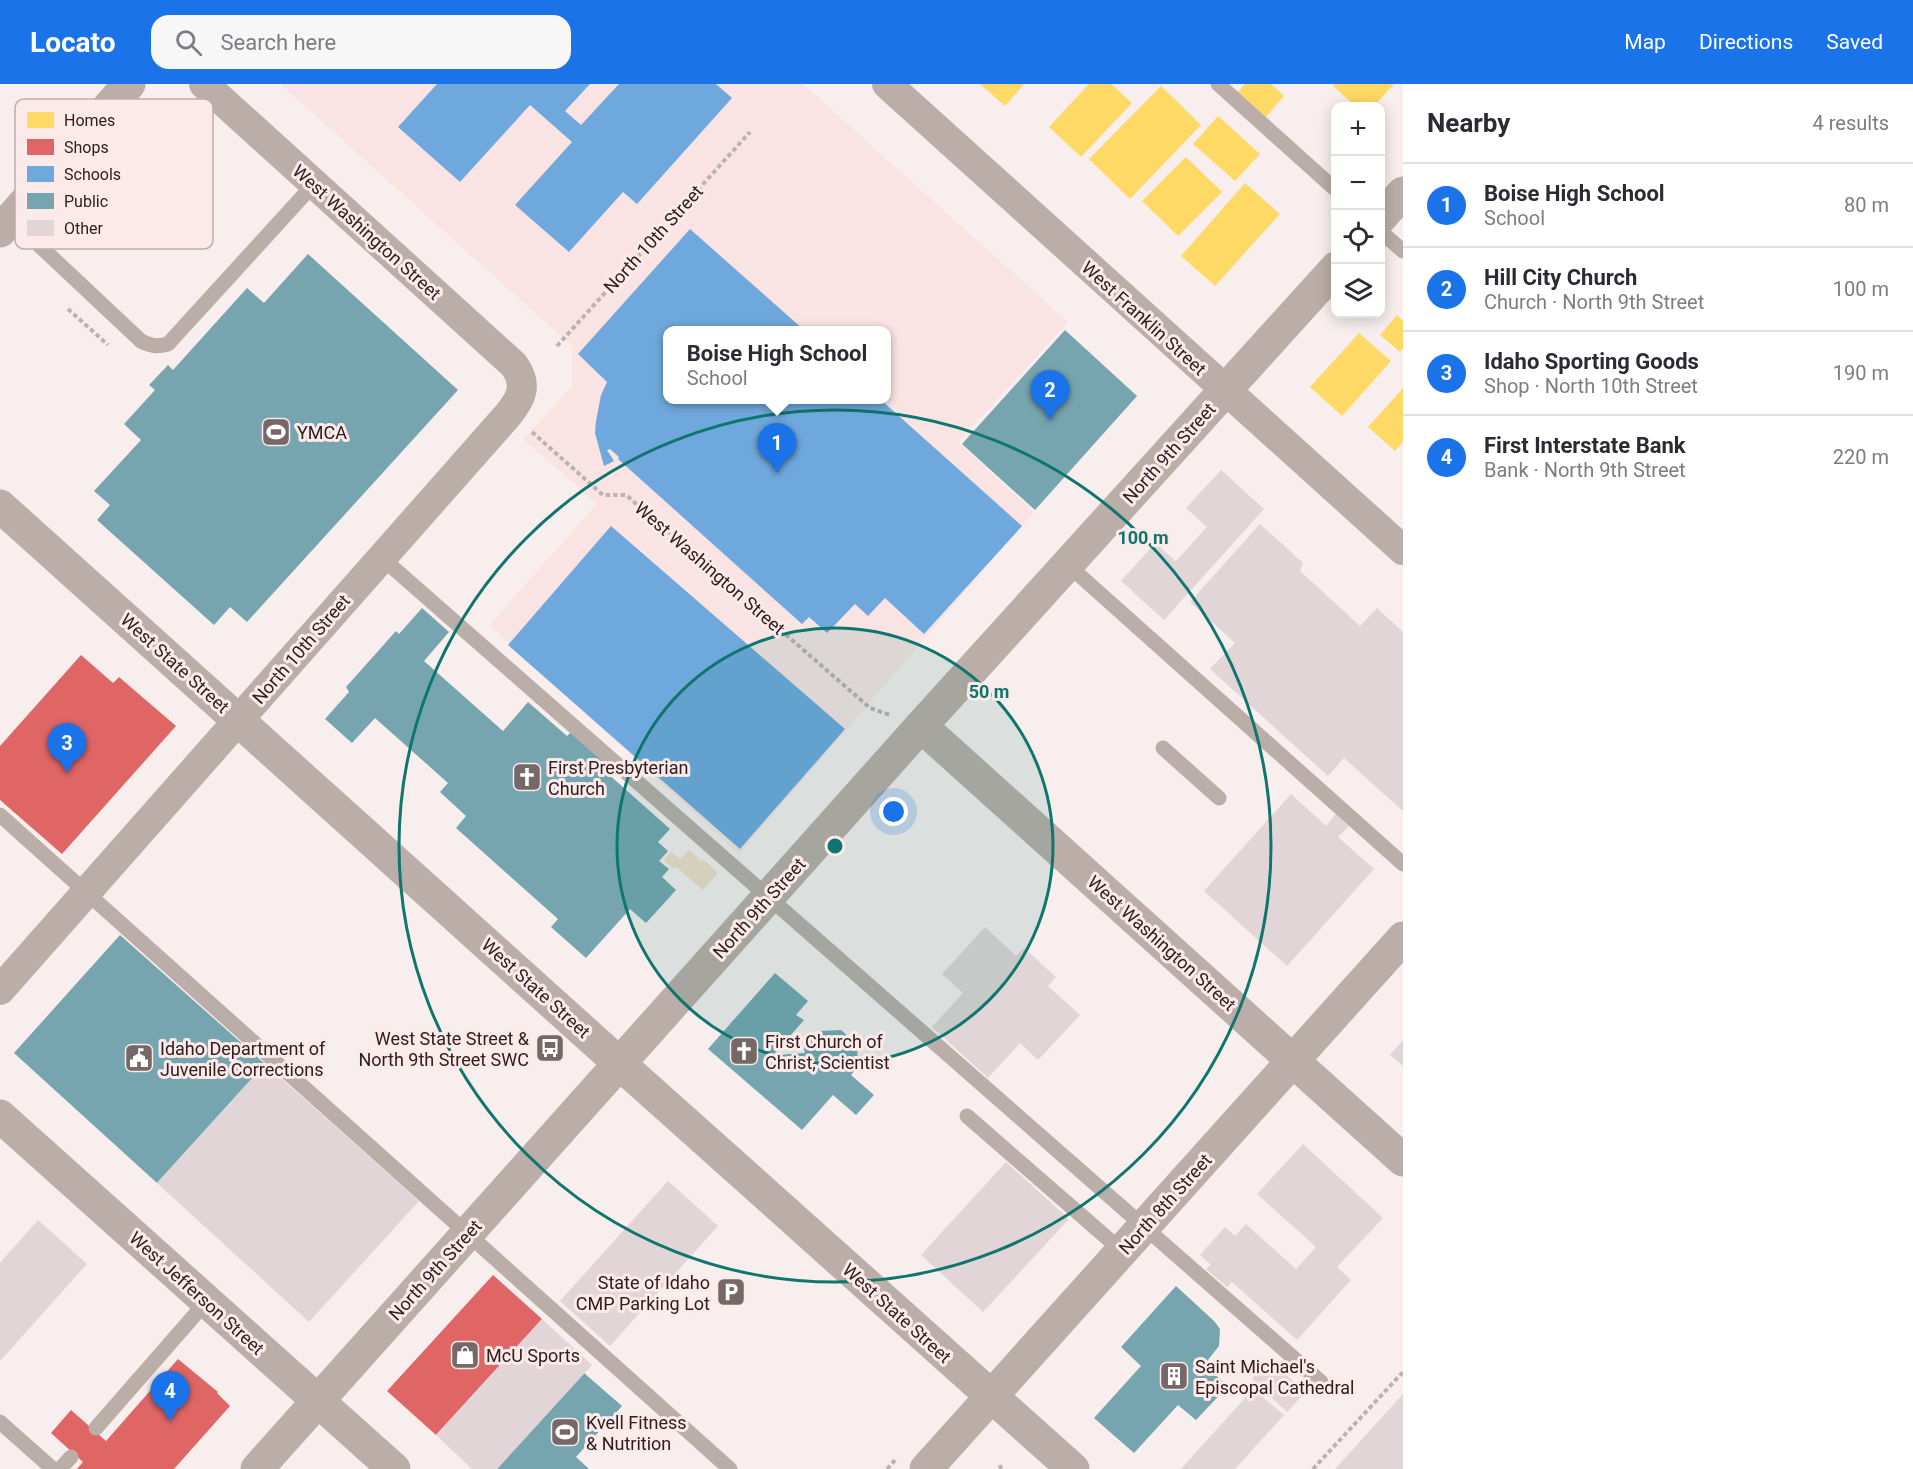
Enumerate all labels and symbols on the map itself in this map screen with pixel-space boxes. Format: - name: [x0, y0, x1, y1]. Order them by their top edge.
- legend: [15, 99, 213, 249]
- text: Homes: [64, 111, 115, 130]
- text: Shops: [64, 138, 109, 157]
- street label: West Washington Street: [289, 160, 445, 304]
- text: Schools: [64, 165, 121, 184]
- street label: North 10th Street: [599, 181, 707, 297]
- text: Public: [64, 192, 108, 211]
- text: Other: [64, 219, 104, 238]
- street label: West Franklin Street: [1078, 257, 1211, 379]
- pin: 2: [1030, 370, 1070, 420]
- street label: North 9th Street: [1118, 398, 1220, 508]
- sports icon: YMCA: [260, 416, 292, 448]
- place label: YMCA: [297, 422, 347, 443]
- pin: 1: [758, 424, 796, 473]
- street label: West Washington Street: [631, 497, 789, 639]
- text: 100 m: [1117, 527, 1169, 548]
- street label: North 10th Street: [248, 590, 354, 708]
- street label: West State Street: [116, 609, 234, 717]
- text: 50 m: [969, 681, 1009, 702]
- pin: 3: [48, 724, 86, 773]
- place label: First Presbyterian Church: [548, 757, 688, 799]
- church icon: First Presbyterian Church: [511, 761, 543, 793]
- your location: [879, 797, 908, 826]
- centre of rings: [825, 836, 845, 856]
- street label: North 9th Street: [708, 853, 810, 963]
- street label: West Washington Street: [1084, 871, 1240, 1015]
- street label: West State Street: [477, 934, 595, 1042]
- place label: West State Street & North 9th Street SWC: [358, 1028, 530, 1070]
- place label: First Church of Christ, Scientist: [765, 1031, 890, 1073]
- bus stop icon: West State Street & North 9th Street SWC: [534, 1032, 566, 1064]
- church icon: First Church of Christ, Scientist: [728, 1035, 760, 1067]
- place label: Idaho Department of Juvenile Corrections: [160, 1038, 326, 1080]
- public building icon: Idaho Department of Juvenile Corrections: [123, 1042, 155, 1074]
- street label: North 8th Street: [1114, 1149, 1216, 1259]
- street label: North 9th Street: [384, 1215, 486, 1325]
- street label: West Jefferson Street: [125, 1227, 269, 1359]
- street label: West State Street: [838, 1259, 956, 1367]
- place label: State of Idaho CMP Parking Lot: [576, 1272, 710, 1314]
- parking icon: State of Idaho CMP Parking Lot: [715, 1276, 747, 1308]
- shop icon: McU Sports: [449, 1339, 481, 1371]
- place label: McU Sports: [486, 1345, 580, 1366]
- place label: Saint Michael's Episcopal Cathedral: [1195, 1356, 1354, 1398]
- building icon: Saint Michael's Episcopal Cathedral: [1158, 1360, 1190, 1392]
- pin: 4: [150, 1372, 190, 1421]
- place label: Kvell Fitness & Nutrition: [586, 1412, 687, 1454]
- sports icon: Kvell Fitness & Nutrition: [549, 1416, 581, 1448]

